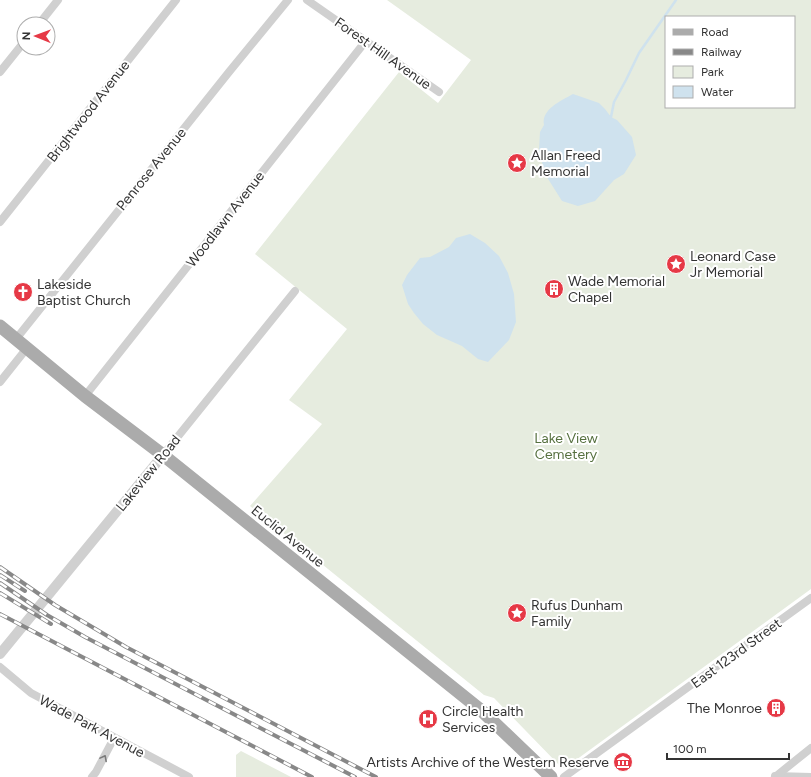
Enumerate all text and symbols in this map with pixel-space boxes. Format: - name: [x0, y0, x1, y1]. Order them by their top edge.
- street label: Forest Hill Avenue: [331, 14, 435, 93]
- north arrow: [16, 16, 56, 56]
- legend: [665, 16, 795, 108]
- text: Road: [701, 25, 729, 39]
- text: N: [20, 31, 33, 40]
- text: Railway: [701, 45, 742, 59]
- street label: Brightwood Avenue: [44, 57, 133, 165]
- text: Park: [701, 65, 724, 79]
- text: Water: [701, 85, 733, 99]
- street label: Penrose Avenue: [113, 124, 190, 214]
- place label: Allan Freed Memorial: [531, 147, 601, 180]
- place icon: Allan Freed Memorial: [506, 152, 528, 174]
- street label: Woodlawn Avenue: [183, 168, 268, 271]
- place label: Leonard Case Jr Memorial: [690, 248, 776, 281]
- place icon: Leonard Case Jr Memorial: [665, 253, 687, 275]
- place label: Wade Memorial Chapel: [568, 273, 665, 306]
- place label: Lakeside Baptist Church: [37, 276, 131, 309]
- building icon: Wade Memorial Chapel: [543, 278, 565, 300]
- church icon: Lakeside Baptist Church: [12, 281, 34, 303]
- park label: Lake View Cemetery: [534, 430, 598, 463]
- street label: Lakeview Road: [112, 432, 184, 515]
- street label: Euclid Avenue: [248, 502, 328, 571]
- place label: Rufus Dunham Family: [531, 597, 623, 630]
- place icon: Rufus Dunham Family: [506, 602, 528, 624]
- street label: East 123rd Street: [688, 615, 785, 692]
- street label: Wade Park Avenue: [36, 692, 148, 762]
- building icon: The Monroe: [765, 697, 787, 719]
- place label: The Monroe: [687, 700, 762, 717]
- place label: Circle Health Services: [442, 703, 523, 736]
- hospital icon: Circle Health Services: [417, 708, 439, 730]
- scale bar: [667, 735, 789, 761]
- text: 100 m: [673, 742, 707, 756]
- museum icon: Artists Archive of the Western Reserve: [612, 751, 634, 773]
- place label: Artists Archive of the Western Reserve: [366, 754, 609, 771]
- one-way arrow: [99, 755, 106, 762]

